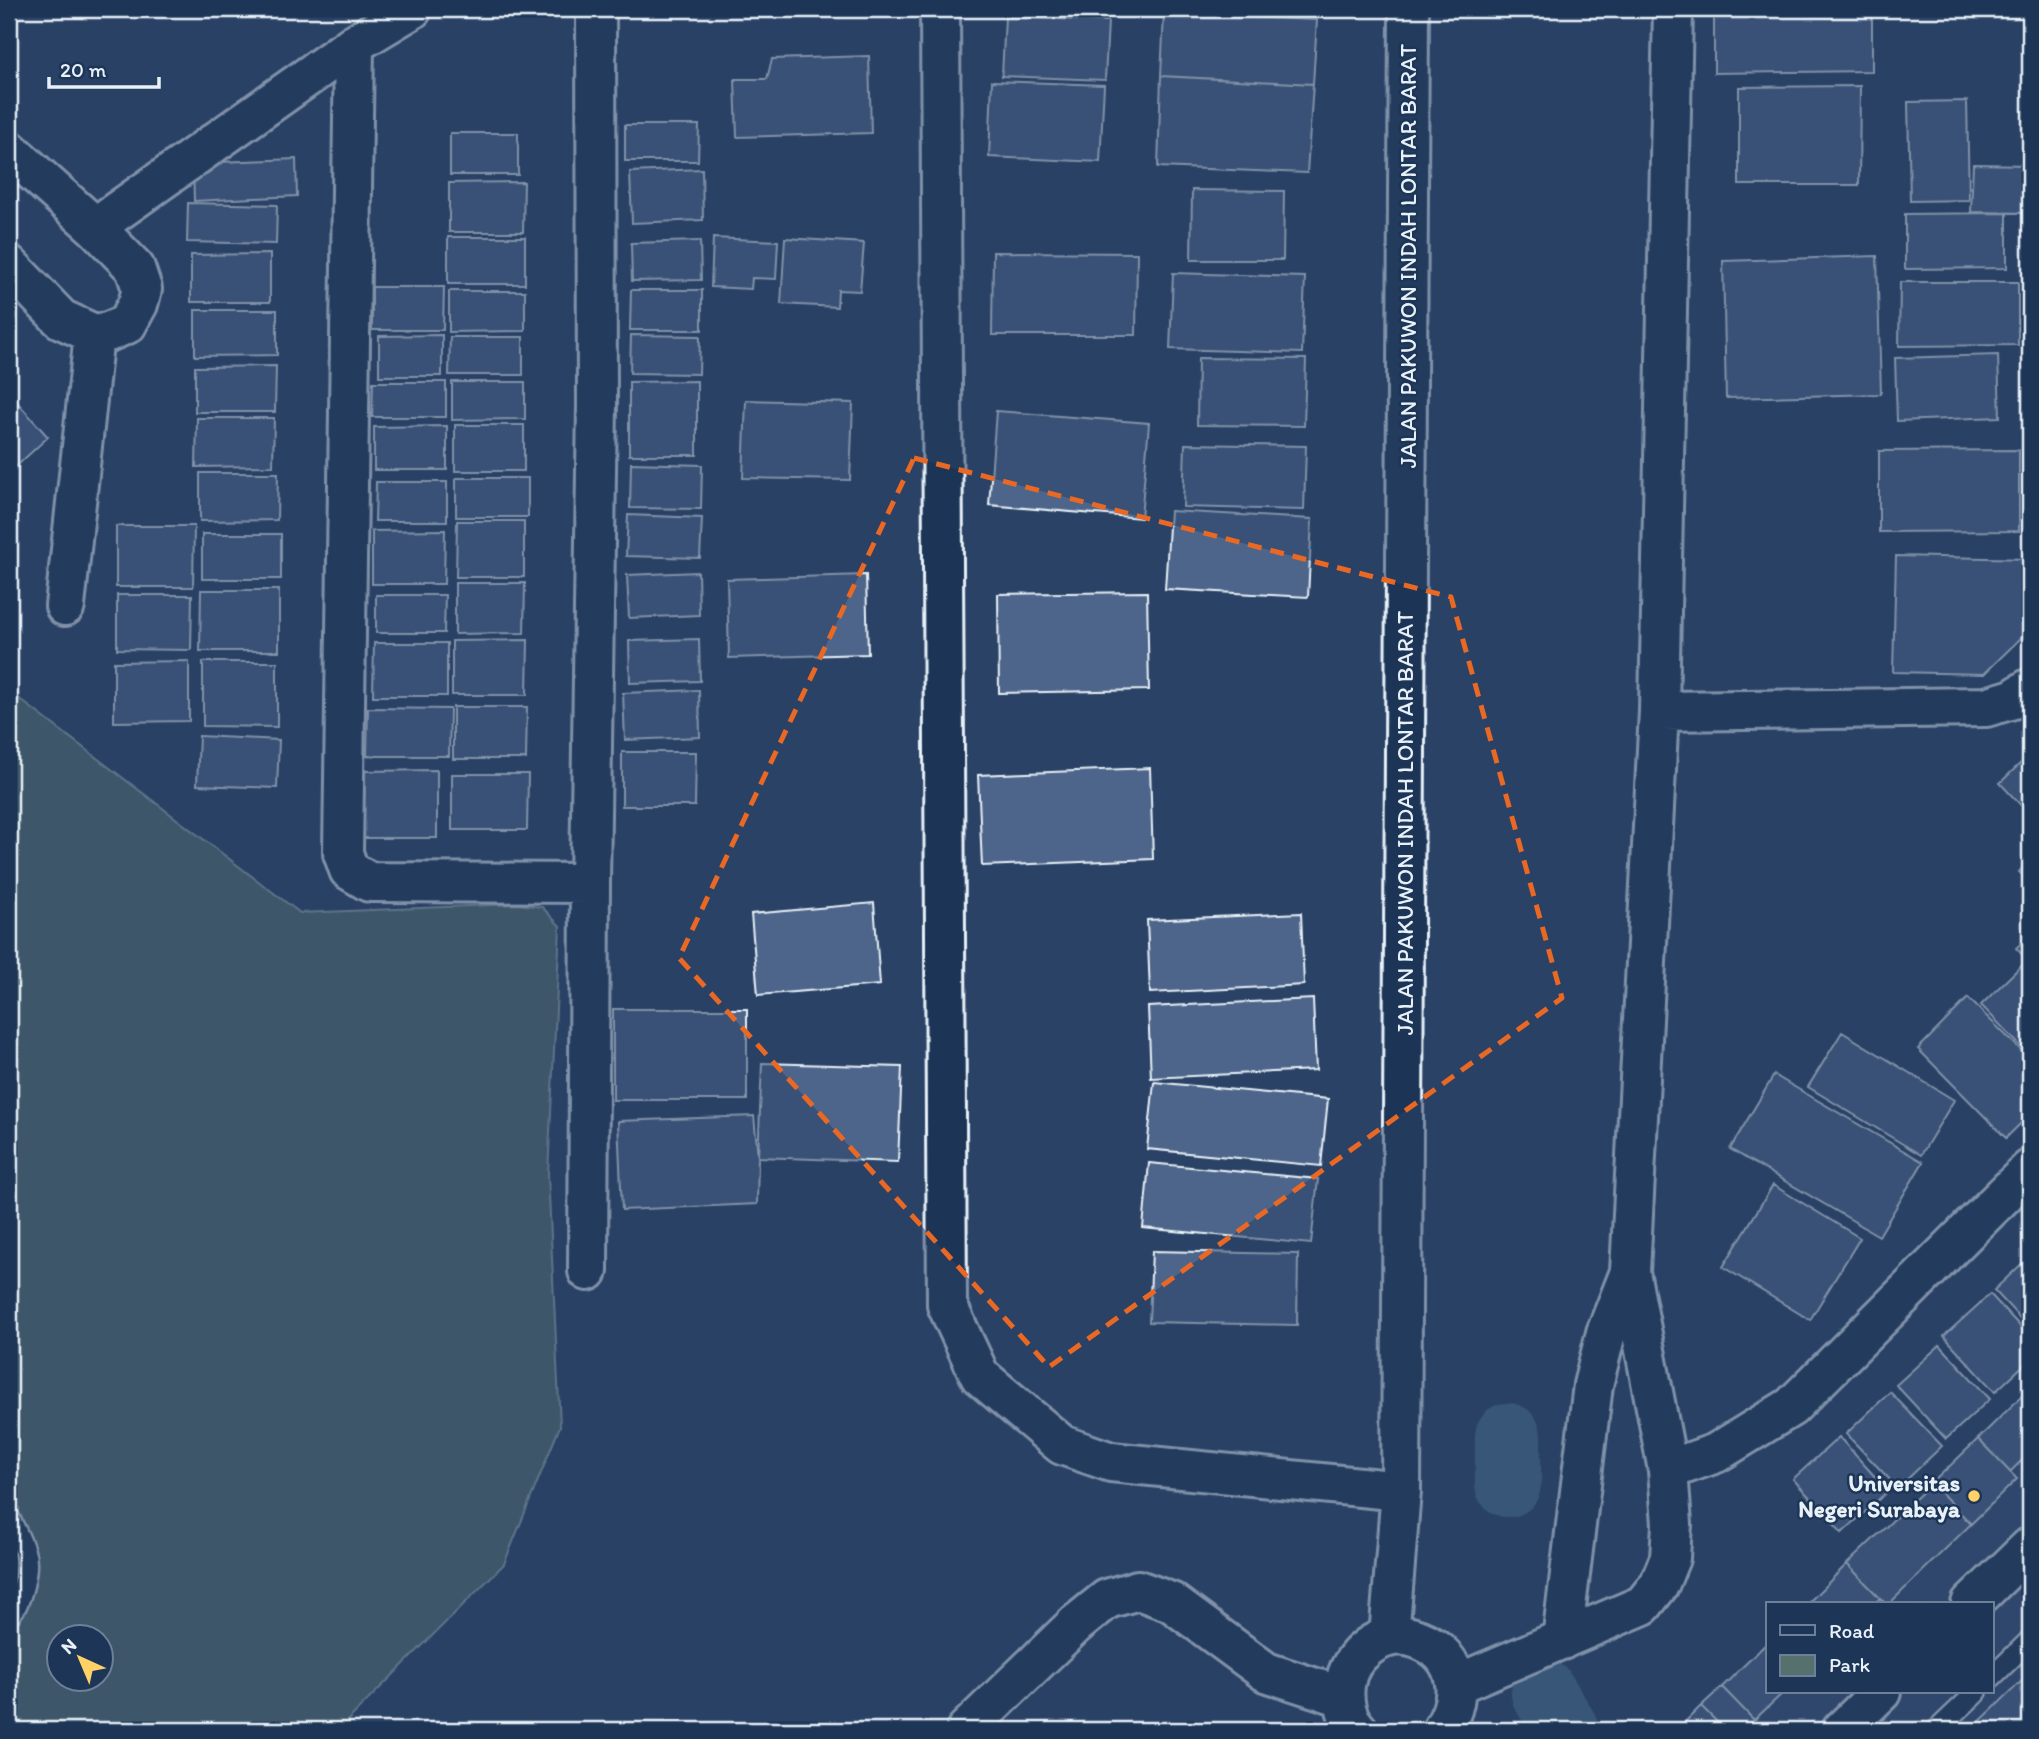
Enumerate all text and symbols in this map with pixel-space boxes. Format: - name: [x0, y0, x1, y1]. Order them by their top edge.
- street label: JALAN PAKUWON INDAH LONTAR BARAT: [1394, 44, 1422, 468]
- scale bar: [49, 46, 159, 90]
- text: 20 m: [60, 57, 107, 82]
- street label: JALAN PAKUWON INDAH LONTAR BARAT: [1391, 611, 1419, 1035]
- place label: Universitas Negeri Surabaya: [1798, 1469, 1961, 1523]
- marker: Universitas Negeri Surabaya: [1966, 1488, 1982, 1504]
- legend: [1766, 1602, 1994, 1694]
- text: Road: [1829, 1618, 1875, 1643]
- north arrow: [46, 1624, 116, 1694]
- text: N: [56, 1633, 81, 1659]
- text: Park: [1829, 1652, 1871, 1677]

